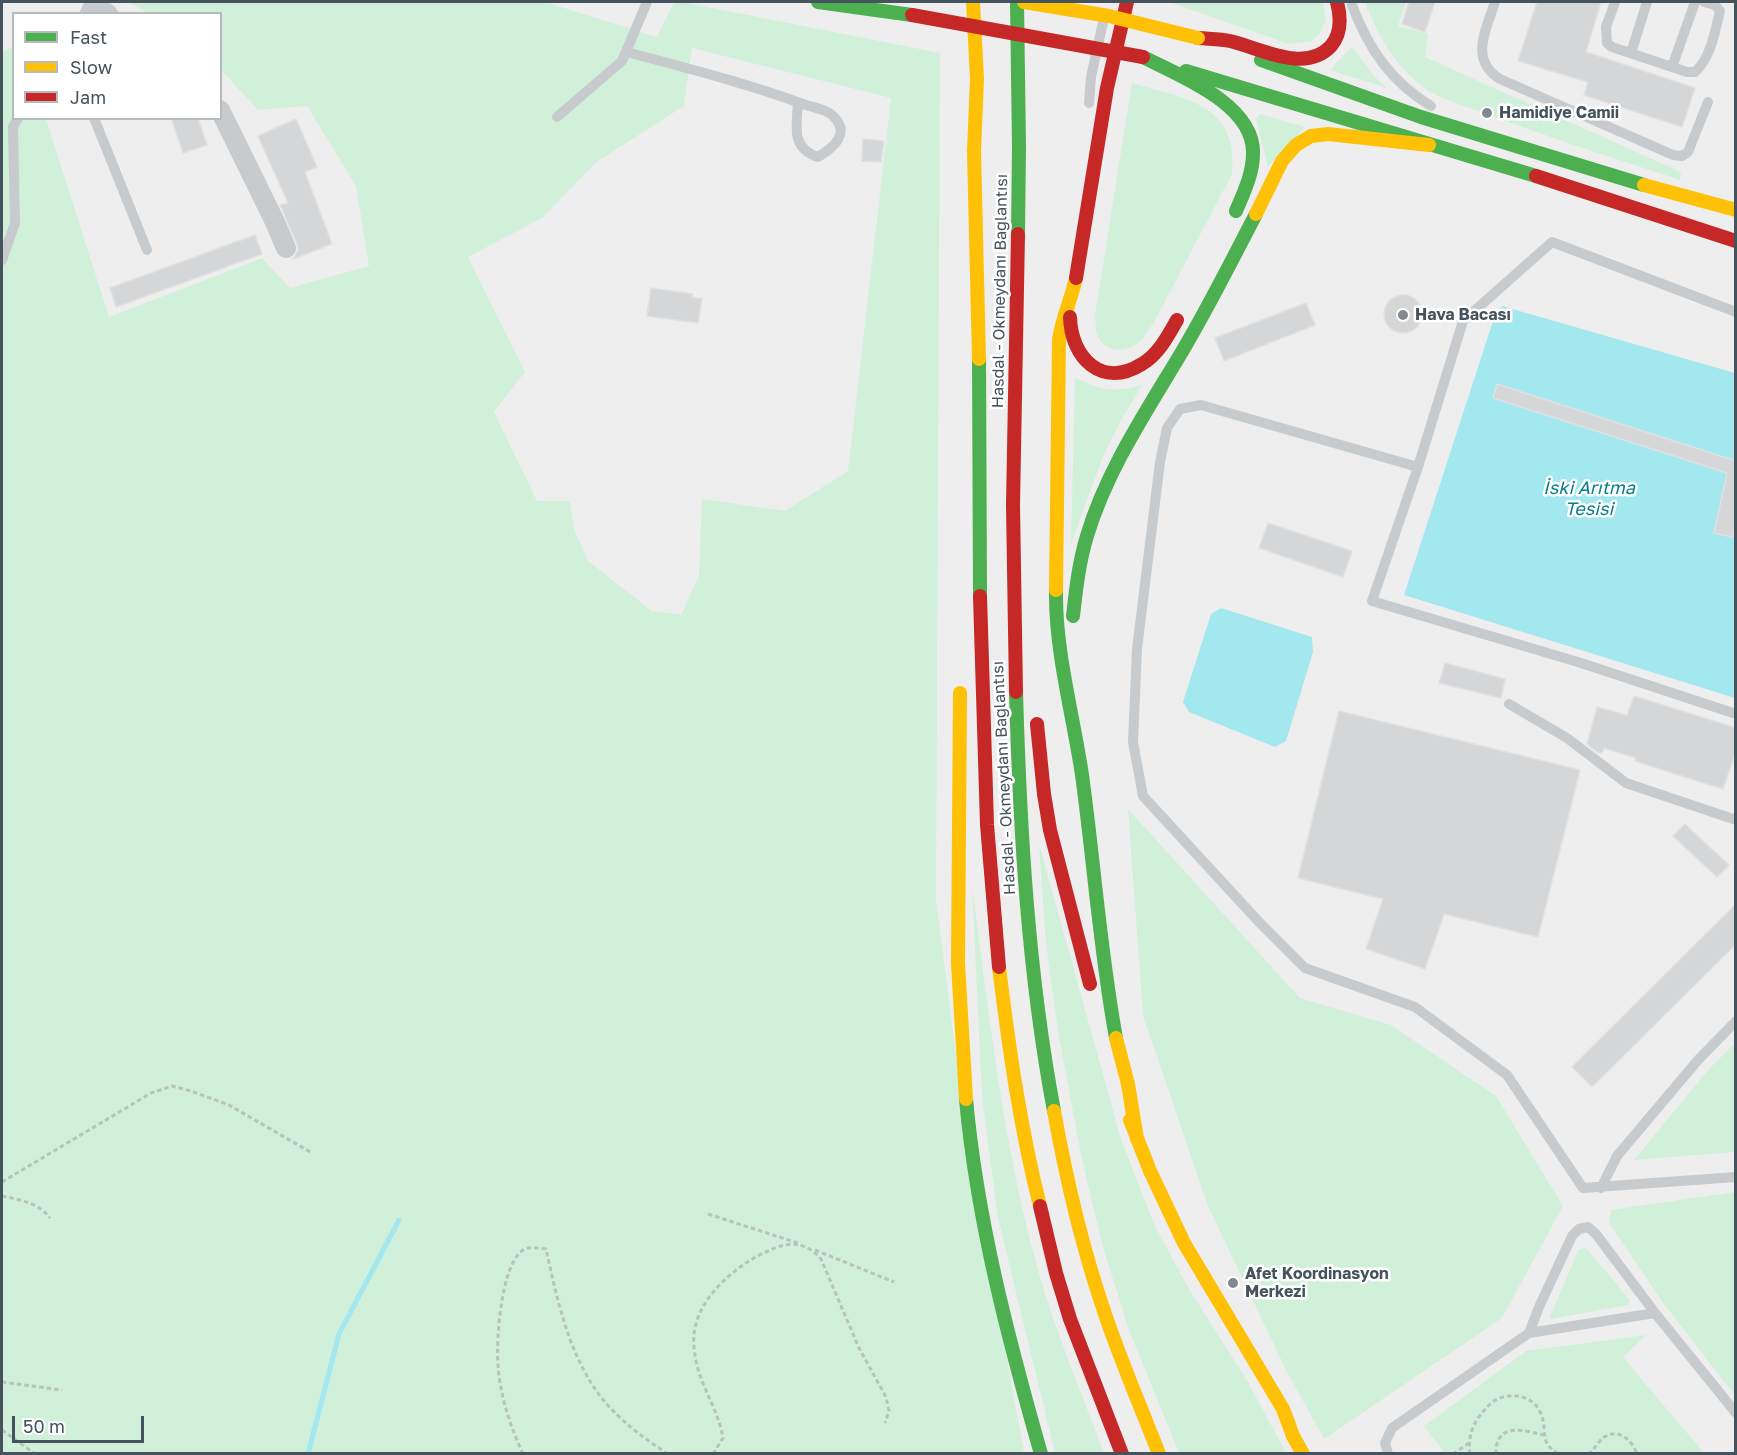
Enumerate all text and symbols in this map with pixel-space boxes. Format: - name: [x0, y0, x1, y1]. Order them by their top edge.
- legend: [12, 12, 222, 120]
- text: Fast: [70, 26, 107, 48]
- text: Slow: [70, 56, 112, 78]
- text: Jam: [70, 86, 106, 108]
- place label: Hamidiye Camii: [1499, 103, 1619, 123]
- marker: Hamidiye Camii: [1480, 106, 1494, 120]
- street label: Hasdal - Okmeydanı Bağlantısı: [988, 174, 1012, 408]
- place label: Hava Bacası: [1415, 305, 1511, 325]
- marker: Hava Bacası: [1396, 308, 1410, 322]
- water label: İski Arıtma Tesisi: [1543, 477, 1635, 520]
- street label: Hasdal - Okmeydanı Bağlantısı: [988, 661, 1020, 895]
- place label: Afet Koordinasyon Merkezi: [1245, 1264, 1389, 1302]
- marker: Afet Koordinasyon Merkezi: [1226, 1276, 1240, 1290]
- scale bar: [15, 1404, 147, 1442]
- text: 50 m: [23, 1415, 65, 1437]

